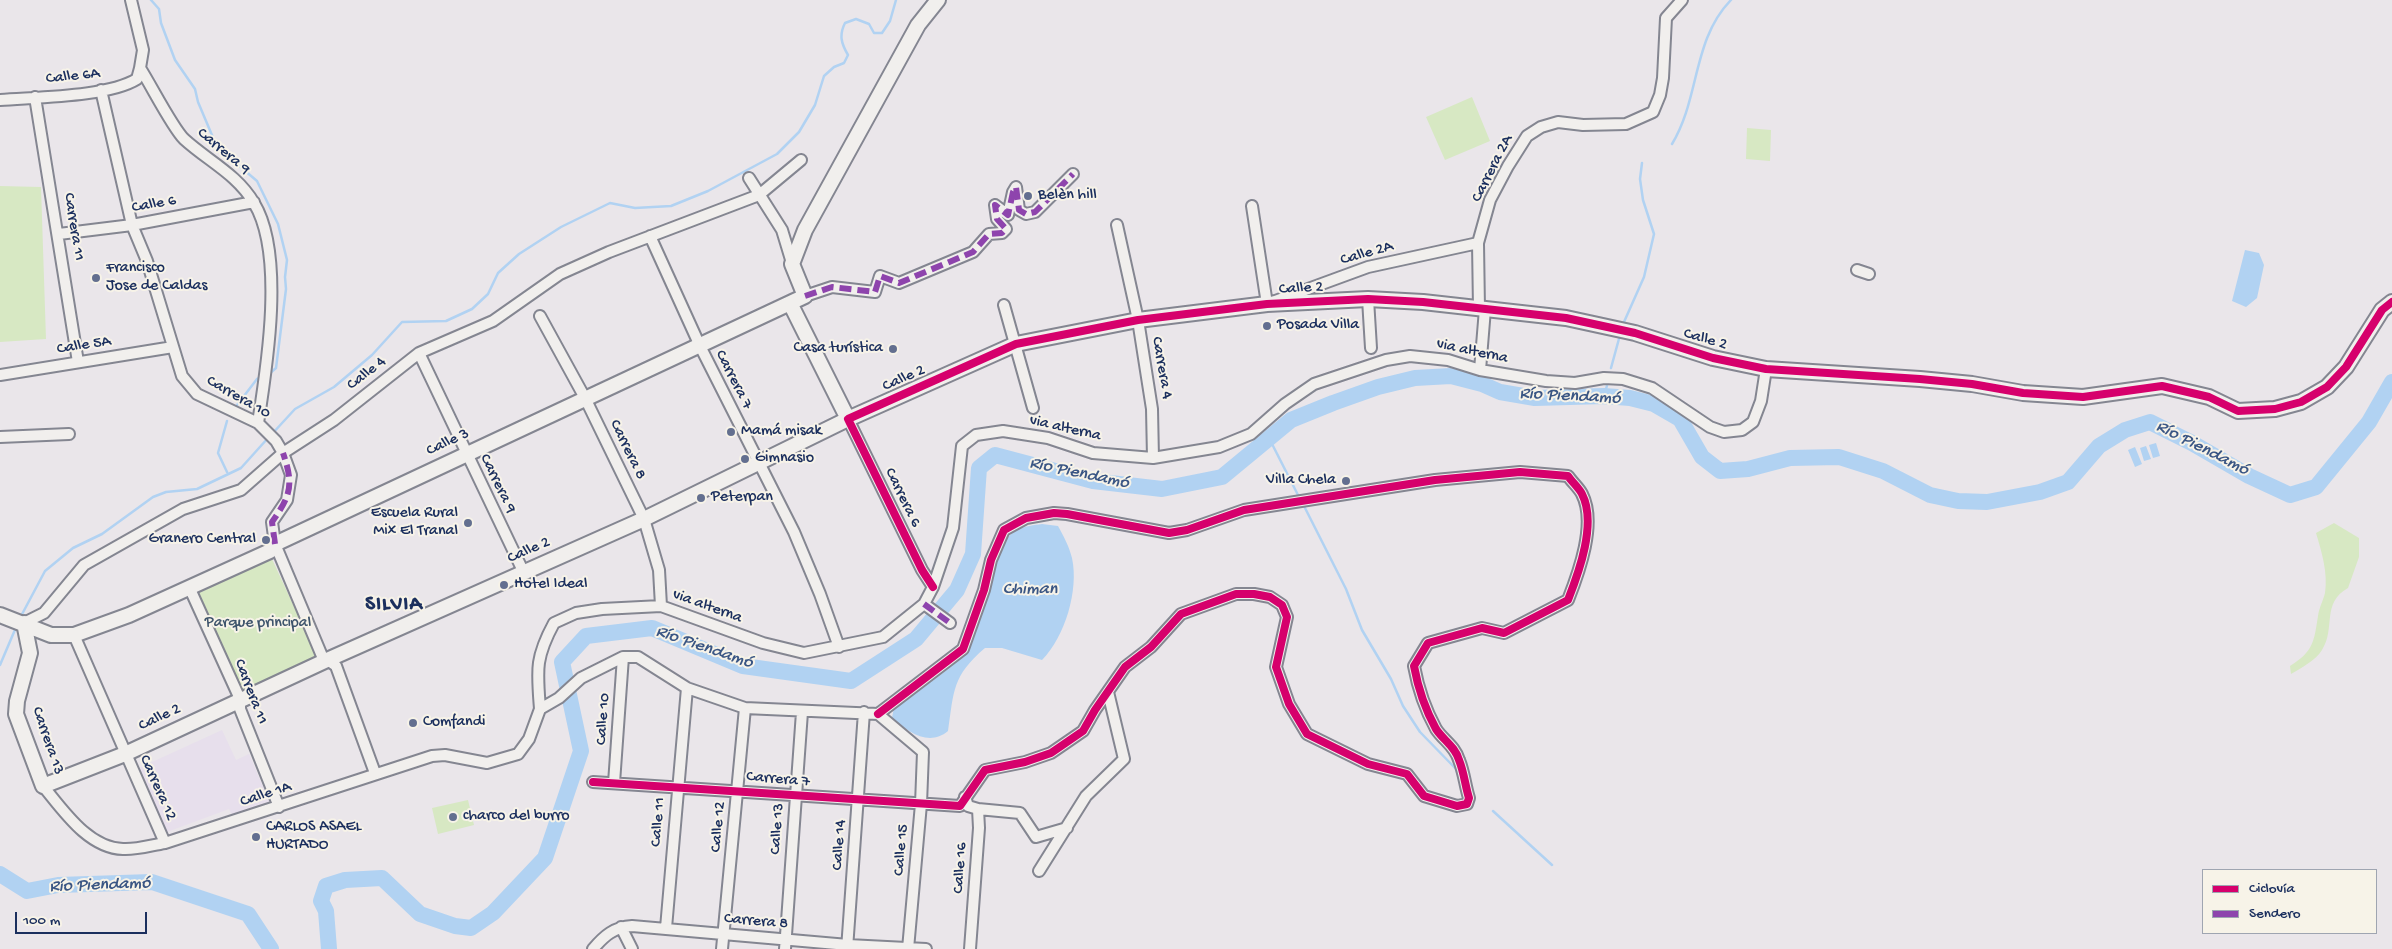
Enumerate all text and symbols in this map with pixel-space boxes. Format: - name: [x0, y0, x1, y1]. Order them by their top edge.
- street label: Calle 6A: [45, 65, 101, 89]
- street label: Carrera 9: [193, 124, 253, 180]
- street label: Carrera 2A: [1468, 132, 1518, 206]
- place label: Belèn hill: [1038, 186, 1097, 206]
- marker: Belèn hill: [1022, 190, 1034, 202]
- street label: Carrera 11: [58, 192, 88, 262]
- street label: Calle 6: [130, 192, 178, 218]
- street label: Calle 2A: [1338, 237, 1396, 271]
- place label: Francisco Jose de Caldas: [106, 259, 207, 297]
- marker: Francisco Jose de Caldas: [90, 272, 102, 284]
- street label: Calle 2: [1278, 278, 1324, 300]
- place label: Posada Villa: [1277, 316, 1359, 336]
- marker: Posada Villa: [1261, 320, 1273, 332]
- street label: Calle 2: [1681, 325, 1729, 355]
- street label: Calle 5A: [56, 332, 112, 360]
- street label: Carrera 4: [1146, 335, 1176, 401]
- street label: via alterna: [1435, 335, 1509, 369]
- place label: Casa turística: [794, 339, 883, 359]
- marker: Casa turística: [887, 343, 899, 355]
- street label: Carrera 7: [710, 347, 756, 413]
- street label: Calle 4: [344, 353, 390, 395]
- street label: Calle 2: [880, 361, 928, 397]
- street label: Carrera 10: [202, 372, 274, 424]
- water label: Río Piendamó: [1519, 384, 1621, 410]
- street label: via alterna: [1028, 411, 1102, 447]
- water label: Río Piendamó: [2152, 416, 2252, 482]
- street label: Carrera 8: [604, 417, 650, 483]
- place label: Mamá misak: [741, 422, 822, 442]
- street label: Calle 3: [424, 425, 472, 461]
- marker: Mamá misak: [725, 426, 737, 438]
- place label: Gimnasio: [755, 449, 814, 469]
- street label: Carrera 9: [474, 451, 520, 517]
- marker: Gimnasio: [739, 453, 751, 465]
- water label: Río Piendamó: [1027, 453, 1131, 495]
- street label: Carrera 6: [879, 465, 925, 531]
- place label: Villa Chela: [1266, 471, 1336, 491]
- marker: Villa Chela: [1340, 475, 1352, 487]
- place label: Peterpan: [711, 488, 773, 508]
- marker: Peterpan: [695, 492, 707, 504]
- place label: Escuela Rural Mix El Tranal: [371, 504, 458, 542]
- marker: Escuela Rural Mix El Tranal: [462, 517, 474, 529]
- place label: Granero Central: [149, 530, 256, 550]
- street label: Calle 2: [505, 533, 553, 569]
- marker: Granero Central: [260, 534, 272, 546]
- place label: Hotel Ideal: [514, 575, 587, 595]
- marker: Hotel Ideal: [498, 579, 510, 591]
- water label: Chiman: [1003, 579, 1057, 601]
- street label: via alterna: [670, 586, 744, 628]
- district label: SILVIA: [364, 593, 424, 619]
- park label: Parque principal: [205, 614, 311, 634]
- water label: Río Piendamó: [653, 621, 755, 675]
- street label: Carrera 11: [229, 657, 271, 727]
- street label: Calle 10: [593, 692, 615, 746]
- street label: Calle 2: [136, 700, 184, 736]
- street label: Carrera 13: [26, 705, 68, 777]
- place label: Comfandi: [423, 713, 486, 733]
- marker: Comfandi: [407, 717, 419, 729]
- street label: Carrera 12: [134, 752, 180, 824]
- street label: Carrera 7: [745, 768, 811, 792]
- street label: Calle 1A: [238, 778, 294, 812]
- street label: Calle 11: [647, 796, 671, 848]
- street label: Calle 12: [707, 801, 731, 853]
- street label: Calle 13: [767, 803, 789, 855]
- place label: charco del burro: [463, 807, 570, 827]
- marker: charco del burro: [447, 811, 459, 823]
- place label: CARLOS ASAEL HURTADO: [266, 818, 361, 856]
- street label: Calle 14: [829, 819, 851, 871]
- street label: Calle 15: [890, 823, 914, 877]
- marker: CARLOS ASAEL HURTADO: [250, 831, 262, 843]
- street label: Calle 16: [950, 842, 972, 894]
- legend: [2202, 869, 2377, 934]
- water label: Río Piendamó: [49, 873, 151, 899]
- text: Ciclovía: [2249, 880, 2295, 898]
- scale bar: [18, 902, 150, 934]
- text: Sendero: [2249, 905, 2300, 923]
- street label: Carrera 8: [723, 910, 789, 934]
- text: 100 m: [23, 912, 60, 930]

